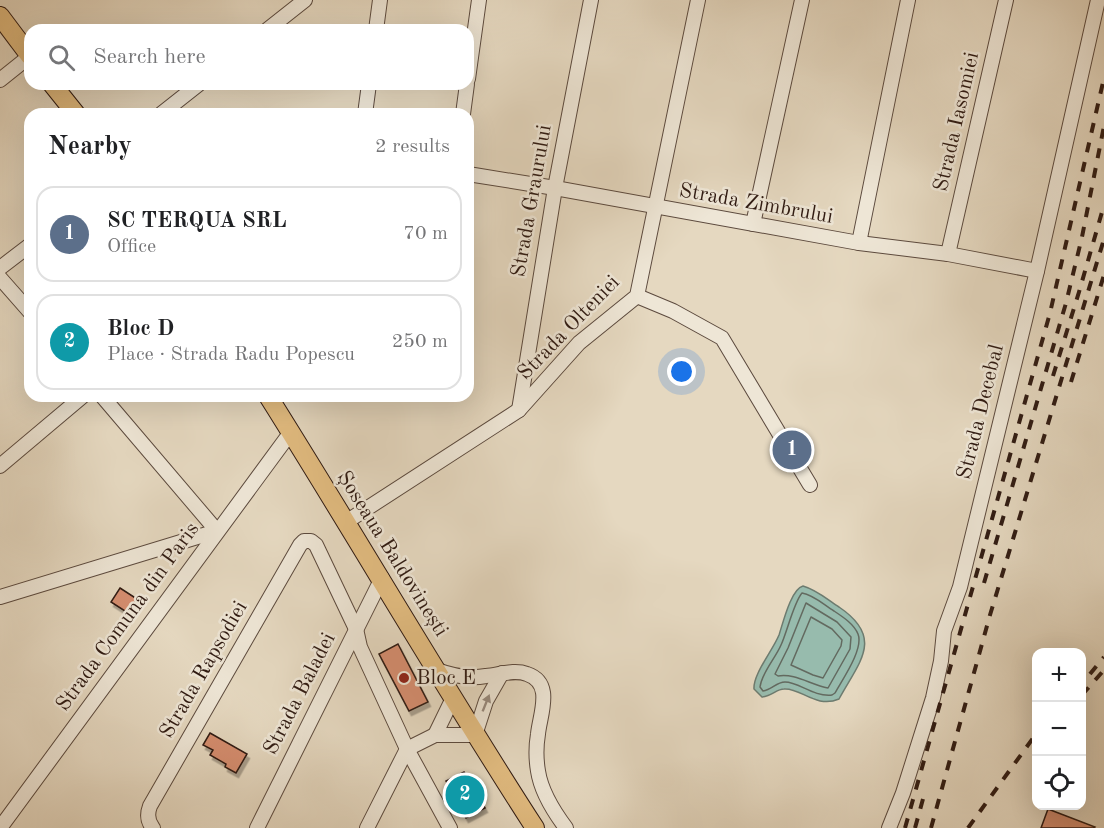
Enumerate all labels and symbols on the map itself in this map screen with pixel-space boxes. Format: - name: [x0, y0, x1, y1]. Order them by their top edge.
- street label: Strada Iasomiei: [931, 50, 983, 194]
- street label: Strada Graurului: [508, 123, 556, 279]
- street label: Strada Zimbrului: [677, 180, 835, 228]
- street label: Strada Olteniei: [514, 272, 624, 384]
- street label: Strada Decebal: [954, 342, 1008, 482]
- your location: [667, 357, 696, 386]
- pin: 1: [772, 428, 812, 472]
- street label: Șoseaua Baldovinești: [332, 467, 452, 641]
- street label: Strada Comuna din Paris: [53, 519, 203, 715]
- street label: Strada Rapsodiei: [156, 598, 252, 742]
- street label: Strada Baladei: [260, 630, 340, 758]
- place label: Bloc E: [416, 668, 476, 689]
- marker: Bloc E: [397, 671, 411, 685]
- one-way arrow: [481, 694, 491, 712]
- pin: 2: [446, 772, 484, 818]

